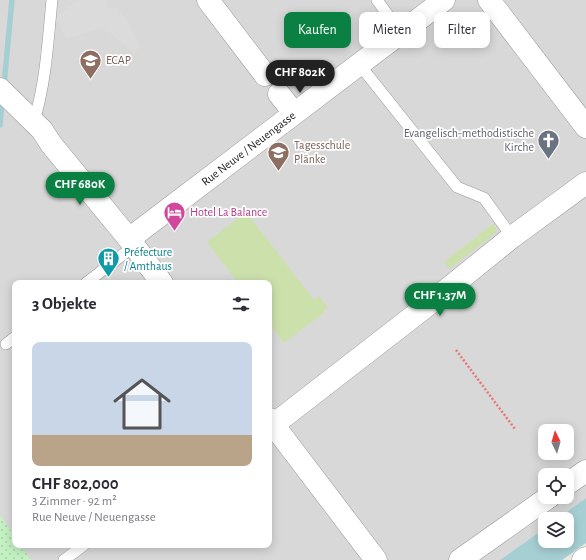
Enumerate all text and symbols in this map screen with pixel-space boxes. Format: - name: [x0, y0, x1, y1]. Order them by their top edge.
- chip: Kaufen: [284, 12, 351, 48]
- chip: Mieten: [359, 12, 426, 48]
- chip: Filter: [434, 12, 490, 48]
- school or university icon: ECAP: [77, 47, 103, 80]
- place label: ECAP: [106, 54, 131, 66]
- pin: CHF 802K: [259, 60, 341, 94]
- text: CHF 802K: [275, 66, 325, 79]
- street label: Rue Neuve / Neuengasse: [199, 109, 298, 188]
- place label: Evangelisch-methodistische Kirche: [404, 127, 534, 153]
- church icon: Evangelisch-methodistische Kirche: [536, 127, 562, 160]
- school or university icon: Tagesschule Plänke: [265, 139, 291, 172]
- place label: Tagesschule Plänke: [294, 139, 350, 165]
- pin: CHF 680K: [39, 172, 121, 206]
- text: CHF 680K: [55, 178, 105, 191]
- hotel icon: Hotel La Balance: [162, 199, 188, 232]
- place label: Hotel La Balance: [190, 206, 267, 218]
- building icon: Préfecture / Amthaus: [96, 246, 122, 279]
- place label: Préfecture / Amthaus: [124, 246, 172, 272]
- pin: CHF 1.37M: [394, 283, 486, 317]
- text: CHF 1.37M: [414, 289, 466, 302]
- icon: filters: [230, 293, 252, 315]
- text: 3 Objekte: [32, 295, 97, 312]
- icon: home: [106, 368, 178, 440]
- north arrow: [538, 424, 574, 460]
- map controls: [538, 424, 574, 548]
- button: locate: [538, 468, 574, 504]
- text: CHF 802,000: [32, 475, 119, 492]
- text: 3 Zimmer · 92 m²: [32, 495, 117, 508]
- text: Rue Neuve / Neuengasse: [32, 511, 156, 524]
- button: layers: [538, 512, 574, 548]

